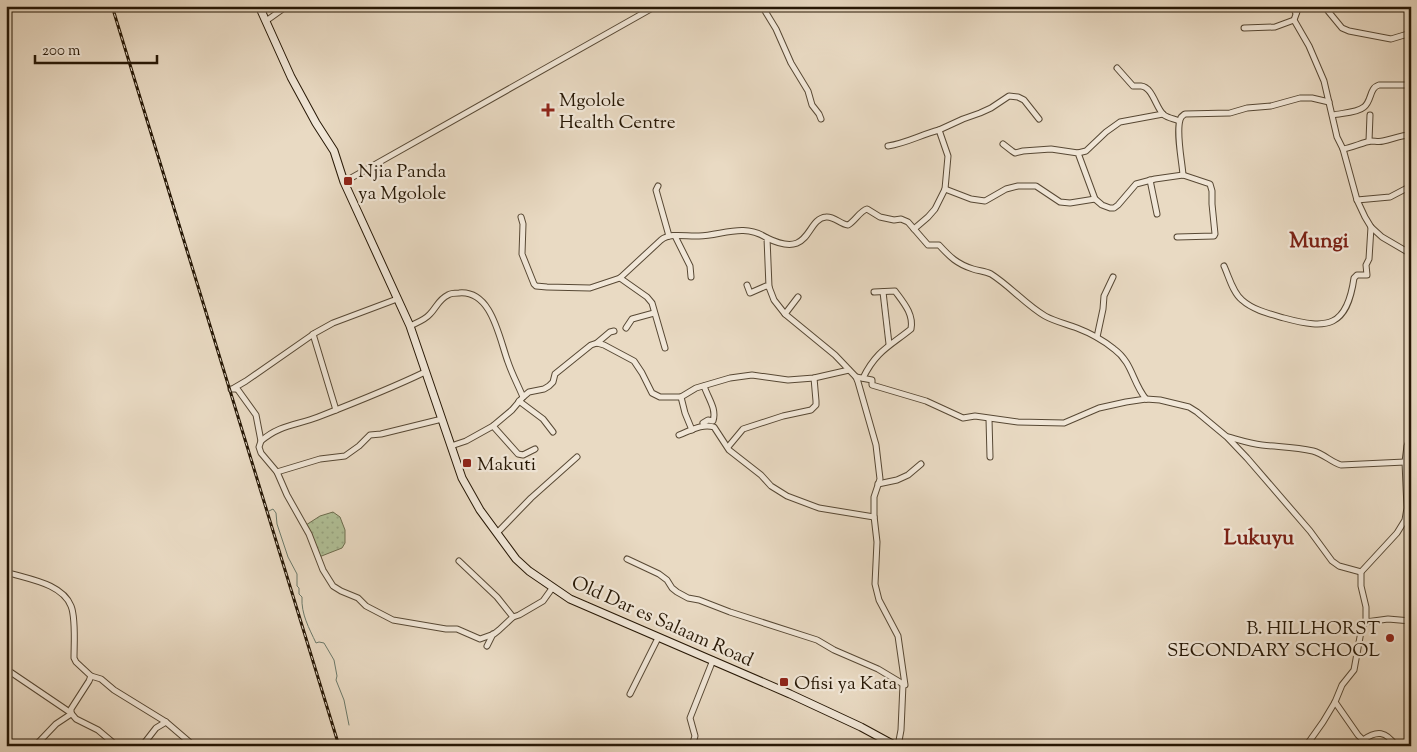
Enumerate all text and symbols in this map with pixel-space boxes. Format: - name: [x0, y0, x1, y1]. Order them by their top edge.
- scale bar: [35, 32, 158, 64]
- text: 200 m: [42, 41, 81, 62]
- place label: Mgolole Health Centre: [559, 88, 676, 137]
- marker: Mgolole Health Centre: [541, 103, 555, 117]
- place label: Njia Panda ya Mgolole: [358, 159, 447, 208]
- marker: Njia Panda ya Mgolole: [342, 175, 354, 187]
- district label: Mungi: [1289, 227, 1349, 257]
- place label: Makuti: [477, 452, 536, 479]
- marker: Makuti: [461, 457, 473, 469]
- district label: Lukuyu: [1224, 524, 1295, 554]
- street label: Old Dar es Salaam Road: [567, 570, 757, 675]
- place label: B. HILLHORST SECONDARY SCHOOL: [1167, 616, 1381, 665]
- marker: B. HILLHORST SECONDARY SCHOOL: [1384, 632, 1396, 644]
- place label: Ofisi ya Kata: [794, 671, 898, 698]
- marker: Ofisi ya Kata: [778, 676, 790, 688]

